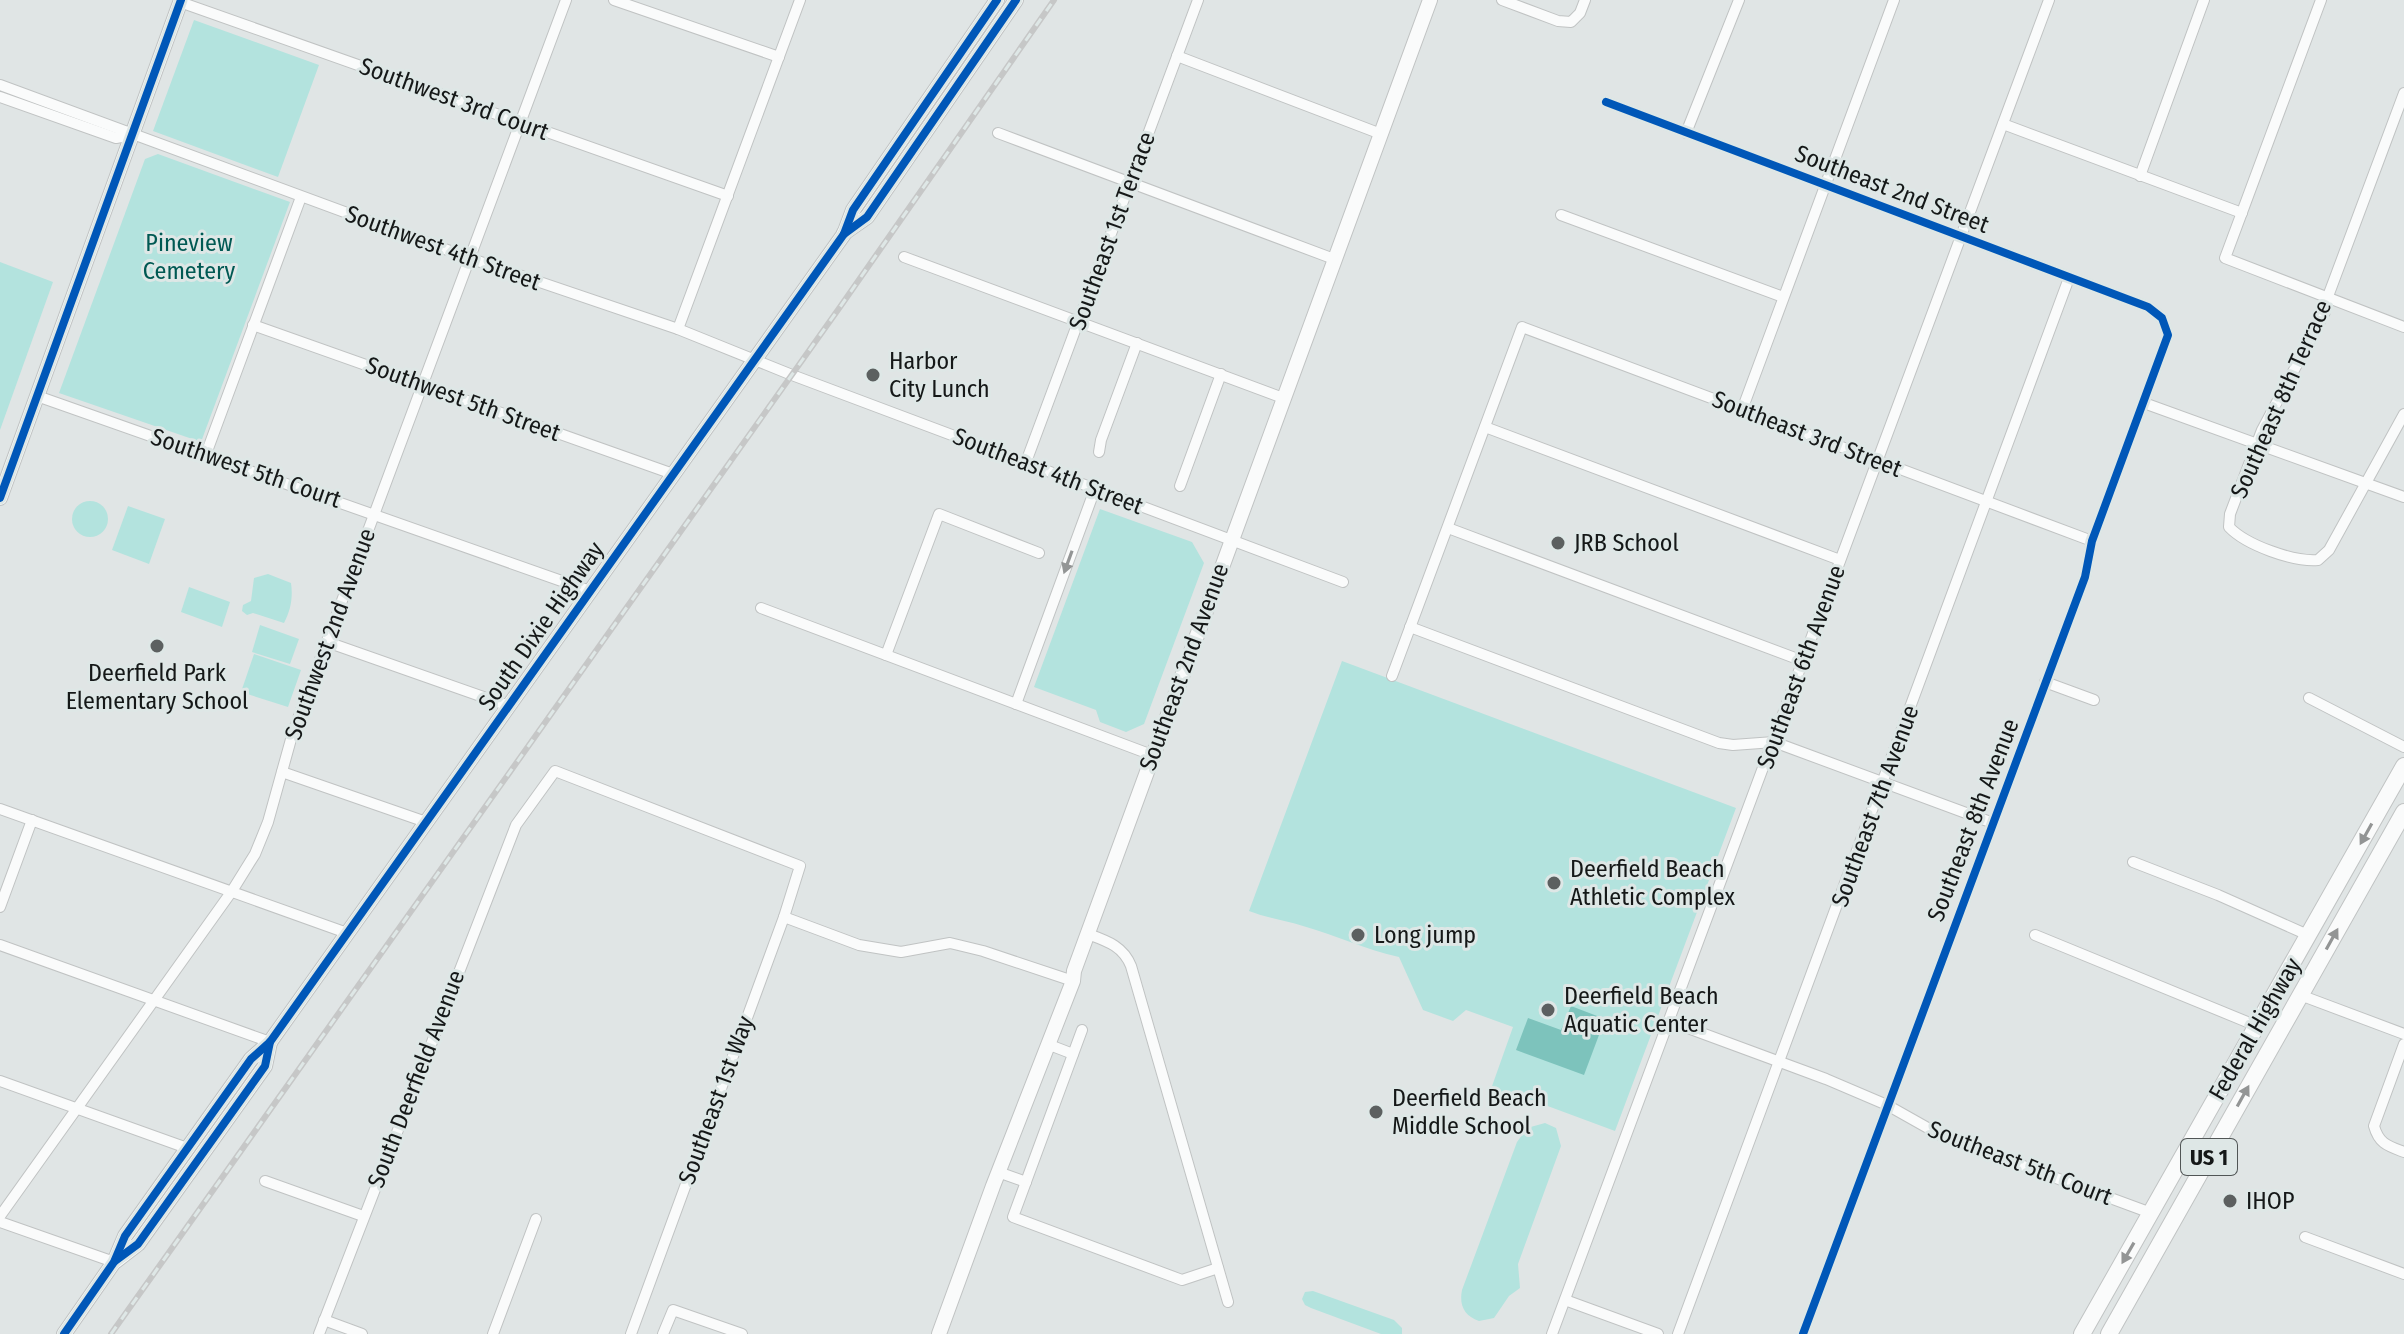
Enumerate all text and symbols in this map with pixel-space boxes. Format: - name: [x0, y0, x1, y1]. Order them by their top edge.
- street label: Southwest 3rd Court: [356, 52, 552, 146]
- street label: Southeast 1st Terrace: [1063, 128, 1161, 334]
- street label: Southeast 2nd Street: [1791, 139, 1993, 239]
- street label: Southwest 4th Street: [342, 200, 545, 296]
- park label: Pineview Cemetery: [143, 229, 235, 285]
- street label: Southeast 8th Terrace: [2225, 296, 2337, 502]
- place label: Harbor City Lunch: [889, 347, 990, 403]
- street label: Southwest 5th Street: [362, 351, 564, 447]
- marker: Harbor City Lunch: [864, 366, 882, 384]
- street label: Southeast 3rd Street: [1708, 385, 1906, 483]
- street label: Southwest 5th Court: [147, 422, 345, 514]
- street label: Southeast 4th Street: [949, 422, 1147, 520]
- street label: Southwest 2nd Avenue: [279, 525, 381, 743]
- place label: JRB School: [1574, 529, 1679, 557]
- marker: JRB School: [1549, 534, 1567, 552]
- street label: South Dixie Highway: [472, 536, 610, 716]
- one-way arrow: [1061, 550, 1074, 574]
- street label: Southeast 2nd Avenue: [1133, 560, 1235, 774]
- street label: Southeast 6th Avenue: [1751, 561, 1851, 773]
- marker: Deerfield Park Elementary School: [148, 637, 166, 655]
- place label: Deerfield Park Elementary School: [66, 659, 248, 715]
- street label: Southeast 7th Avenue: [1825, 701, 1925, 911]
- street label: Southeast 8th Avenue: [1921, 715, 2025, 925]
- one-way arrow: [2359, 822, 2373, 845]
- place label: Deerfield Beach Athletic Complex: [1570, 855, 1735, 911]
- marker: Deerfield Beach Athletic Complex: [1545, 874, 1563, 892]
- place label: Long jump: [1374, 921, 1476, 949]
- marker: Long jump: [1349, 926, 1367, 944]
- one-way arrow: [2325, 927, 2339, 950]
- street label: Federal Highway: [2203, 953, 2307, 1105]
- street label: South Deerfield Avenue: [362, 966, 470, 1192]
- place label: Deerfield Beach Aquatic Center: [1564, 982, 1719, 1038]
- marker: Deerfield Beach Aquatic Center: [1539, 1001, 1557, 1019]
- street label: Southeast 1st Way: [673, 1012, 760, 1188]
- place label: Deerfield Beach Middle School: [1392, 1084, 1547, 1140]
- one-way arrow: [2236, 1085, 2250, 1108]
- marker: Deerfield Beach Middle School: [1367, 1103, 1385, 1121]
- street label: Southeast 5th Court: [1924, 1115, 2116, 1211]
- road number: US 1: [2181, 1139, 2237, 1175]
- place label: IHOP: [2246, 1187, 2294, 1215]
- marker: IHOP: [2221, 1192, 2239, 1210]
- one-way arrow: [2121, 1242, 2135, 1264]

